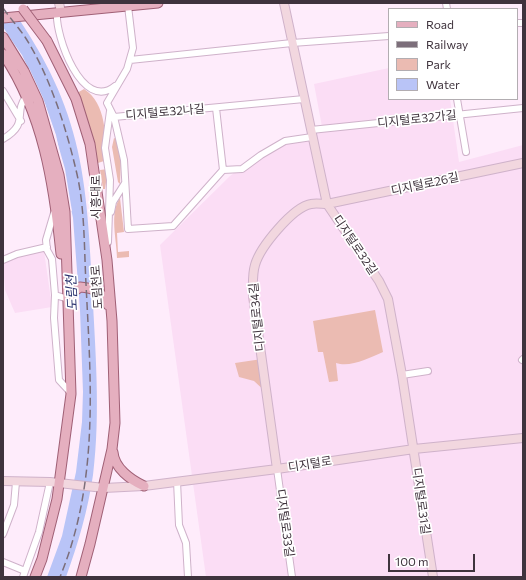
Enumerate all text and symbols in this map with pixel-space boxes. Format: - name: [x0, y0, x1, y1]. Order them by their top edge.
- legend: [388, 8, 518, 100]
- text: Road: [426, 17, 454, 31]
- text: Railway: [426, 37, 468, 51]
- text: Park: [426, 57, 451, 71]
- text: Water: [426, 77, 460, 91]
- street label: 디지털로32나길: [125, 101, 205, 123]
- street label: 디지털로32가길: [377, 108, 457, 130]
- street label: 디지털로26길: [390, 170, 460, 198]
- street label: 시흥대로: [89, 175, 103, 219]
- street label: 디지털로32길: [330, 213, 380, 277]
- street label: 도림천로: [88, 264, 106, 310]
- water label: 도림천: [63, 275, 81, 311]
- street label: 디지털로34길: [246, 282, 268, 352]
- street label: 디지털로: [287, 453, 333, 475]
- street label: 디지털로31길: [409, 467, 433, 535]
- street label: 디지털로33길: [273, 488, 297, 558]
- scale bar: [390, 546, 477, 572]
- text: 100 m: [395, 554, 429, 568]

